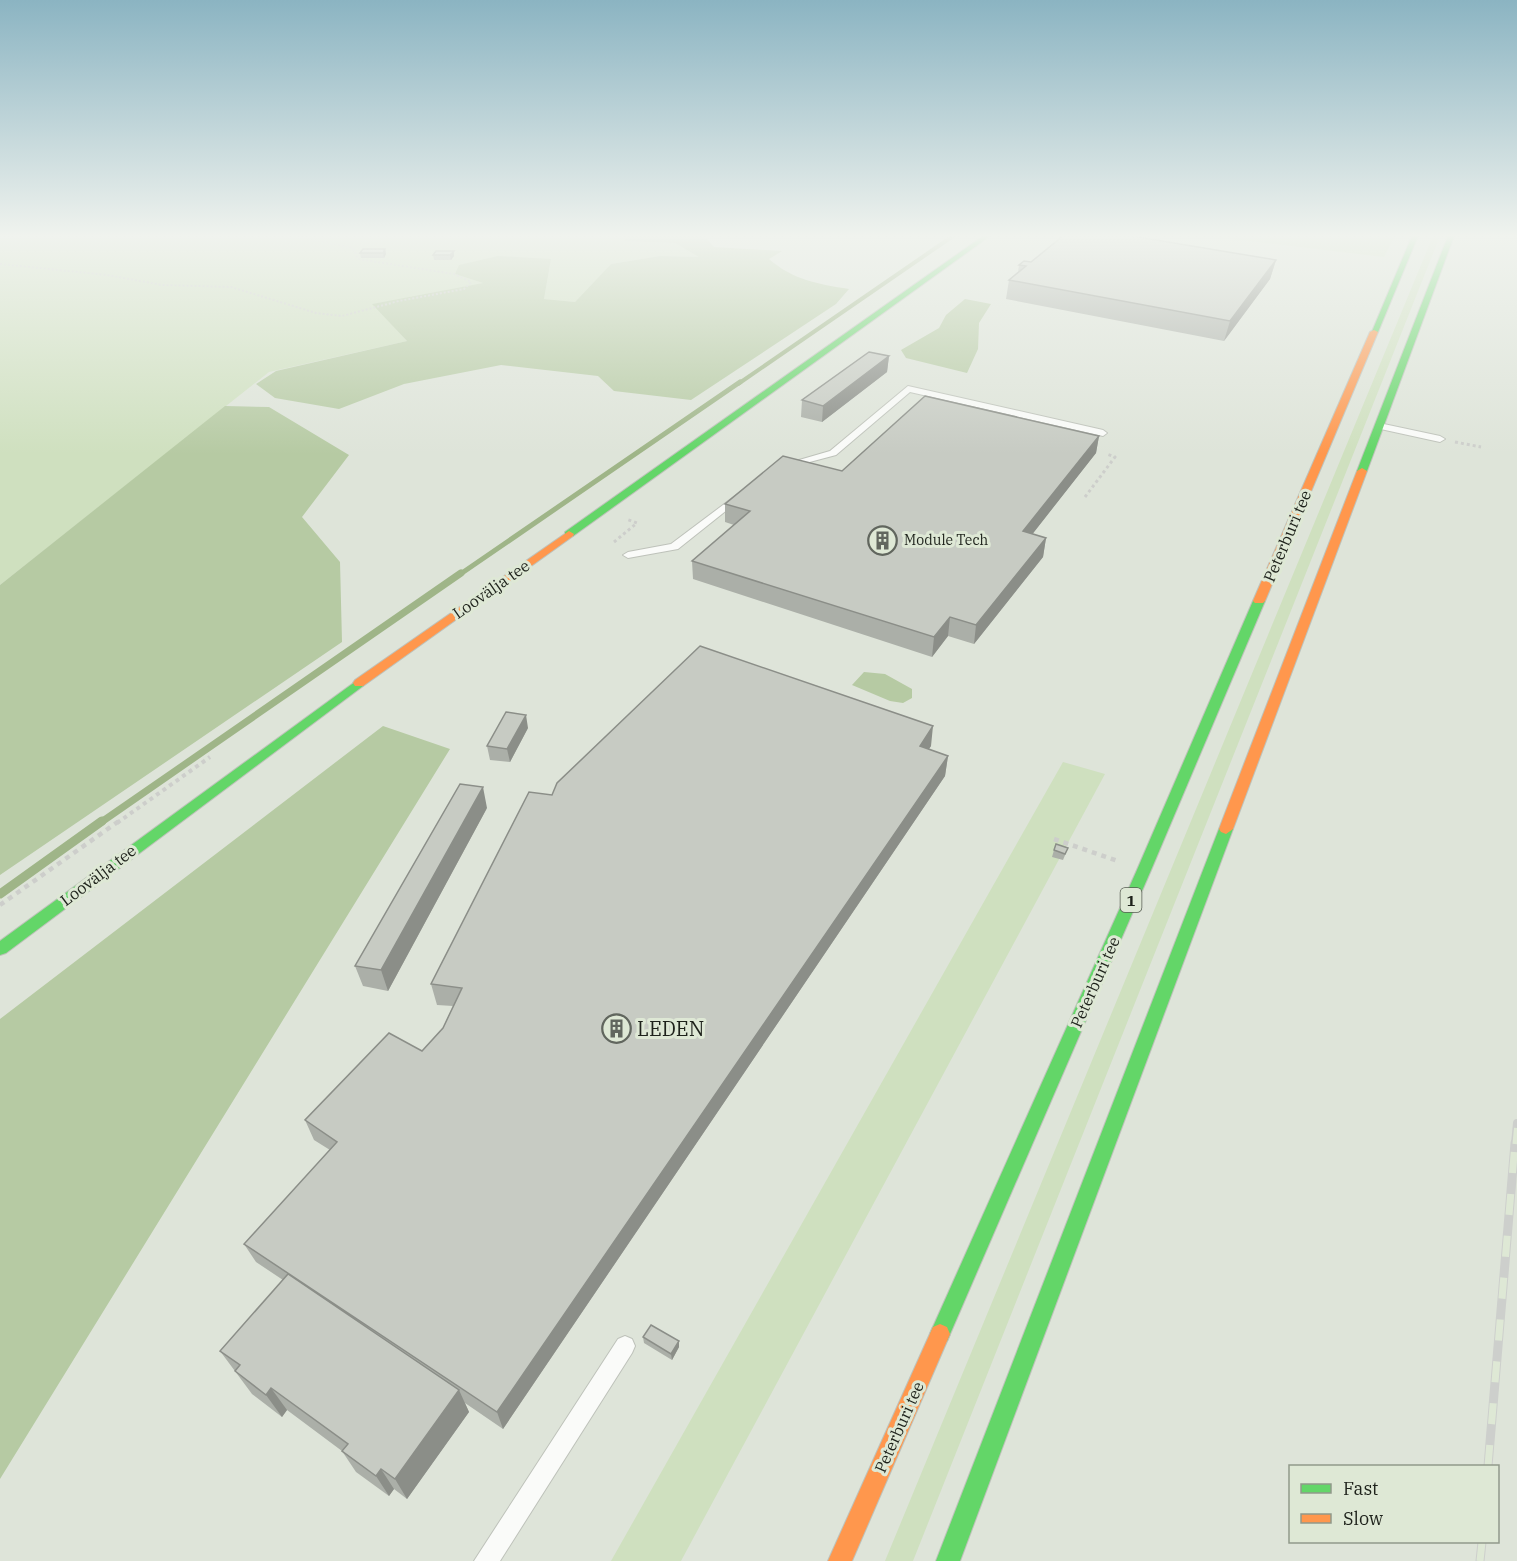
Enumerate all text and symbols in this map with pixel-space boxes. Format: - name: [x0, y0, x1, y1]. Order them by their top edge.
- street label: Peterburi tee: [1259, 487, 1315, 585]
- building icon: Module Tech: [867, 524, 899, 556]
- place label: Module Tech: [904, 531, 989, 549]
- street label: Loovälja tee: [449, 555, 533, 623]
- street label: Loovälja tee: [56, 840, 140, 910]
- road number: 1: [1120, 888, 1142, 912]
- street label: Peterburi tee: [1066, 933, 1124, 1031]
- building icon: LEDEN: [600, 1012, 632, 1044]
- place label: LEDEN: [637, 1015, 704, 1042]
- street label: Peterburi tee: [870, 1378, 928, 1476]
- legend: [1289, 1465, 1499, 1543]
- text: Fast: [1343, 1477, 1378, 1500]
- text: Slow: [1343, 1507, 1383, 1530]

